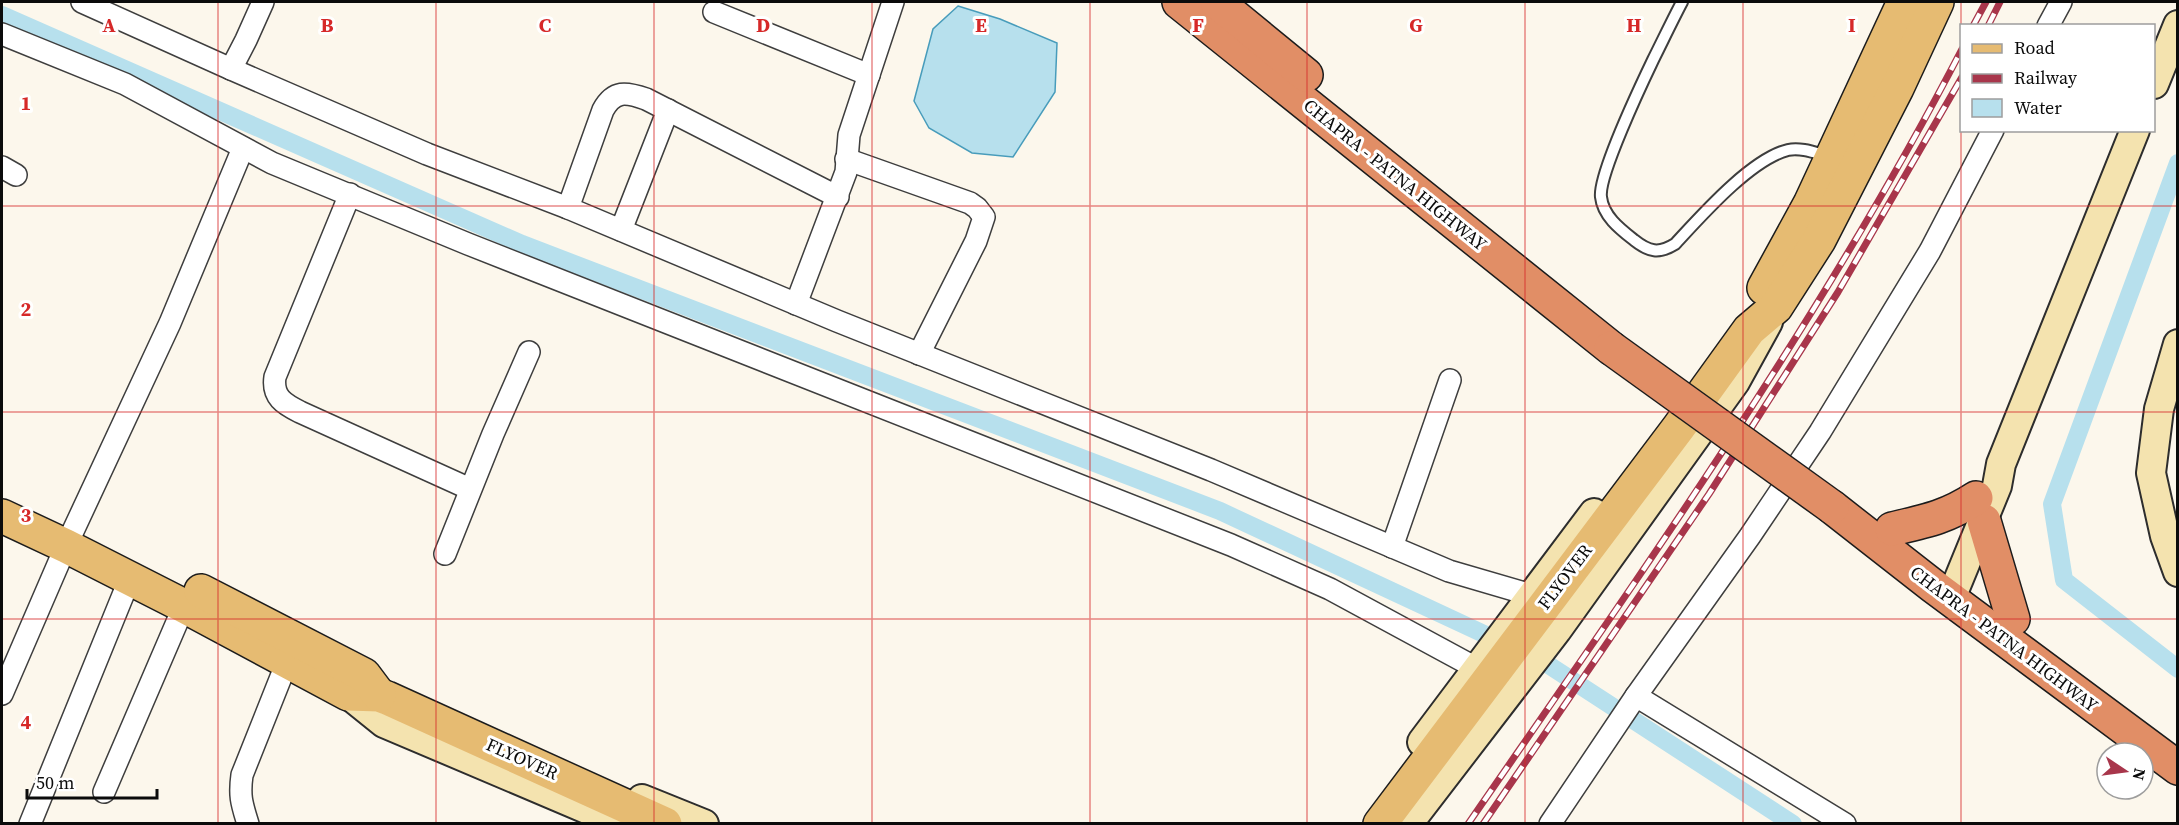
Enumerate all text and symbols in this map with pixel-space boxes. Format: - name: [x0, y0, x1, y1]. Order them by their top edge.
- text: A: [102, 11, 116, 39]
- text: B: [320, 11, 334, 39]
- text: C: [539, 11, 551, 39]
- text: D: [756, 11, 770, 39]
- text: E: [975, 11, 987, 39]
- text: F: [1192, 11, 1204, 39]
- text: G: [1409, 11, 1423, 39]
- text: H: [1626, 11, 1642, 39]
- text: I: [1848, 11, 1856, 39]
- legend: [1960, 24, 2155, 132]
- text: Road: [2014, 35, 2055, 60]
- text: Railway: [2014, 65, 2078, 90]
- text: 1: [21, 89, 31, 117]
- street label: CHAPRA - PATNA HIGHWAY: [1298, 93, 1493, 257]
- text: Water: [2014, 95, 2062, 120]
- text: 2: [21, 295, 32, 323]
- text: 3: [21, 501, 32, 529]
- street label: FLYOVER: [1532, 539, 1598, 615]
- street label: CHAPRA - PATNA HIGHWAY: [1905, 560, 2104, 718]
- text: 4: [21, 708, 32, 736]
- street label: FLYOVER: [482, 732, 562, 786]
- north arrow: [2095, 741, 2155, 801]
- scale bar: [27, 762, 158, 800]
- text: N: [2128, 766, 2152, 783]
- text: 50 m: [36, 770, 74, 795]

